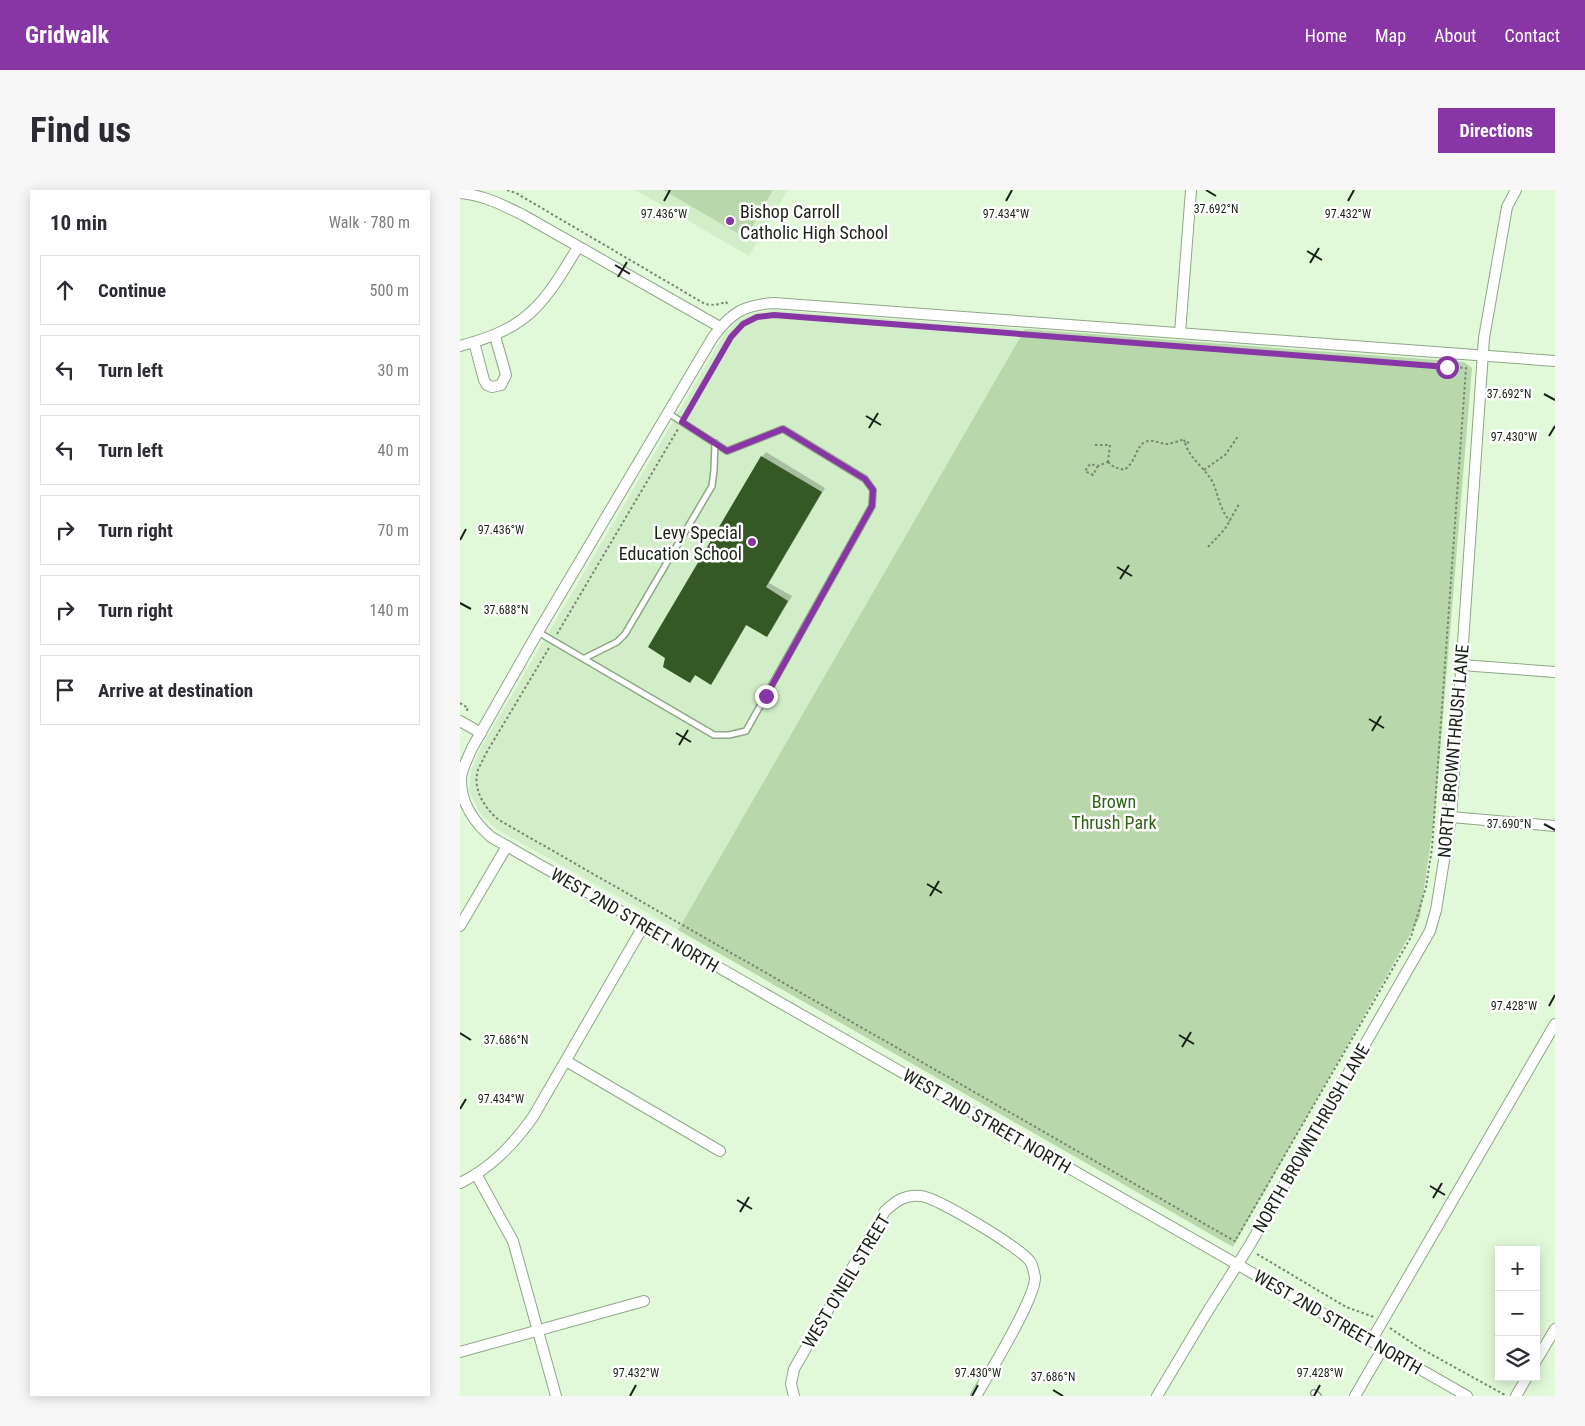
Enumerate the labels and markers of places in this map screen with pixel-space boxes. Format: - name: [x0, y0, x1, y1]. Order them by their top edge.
- place label: Bishop Carroll Catholic High School: [740, 201, 888, 243]
- marker: Bishop Carroll Catholic High School: [724, 215, 736, 227]
- place label: Levy Special Education School: [619, 522, 742, 564]
- marker: Levy Special Education School: [746, 536, 758, 548]

